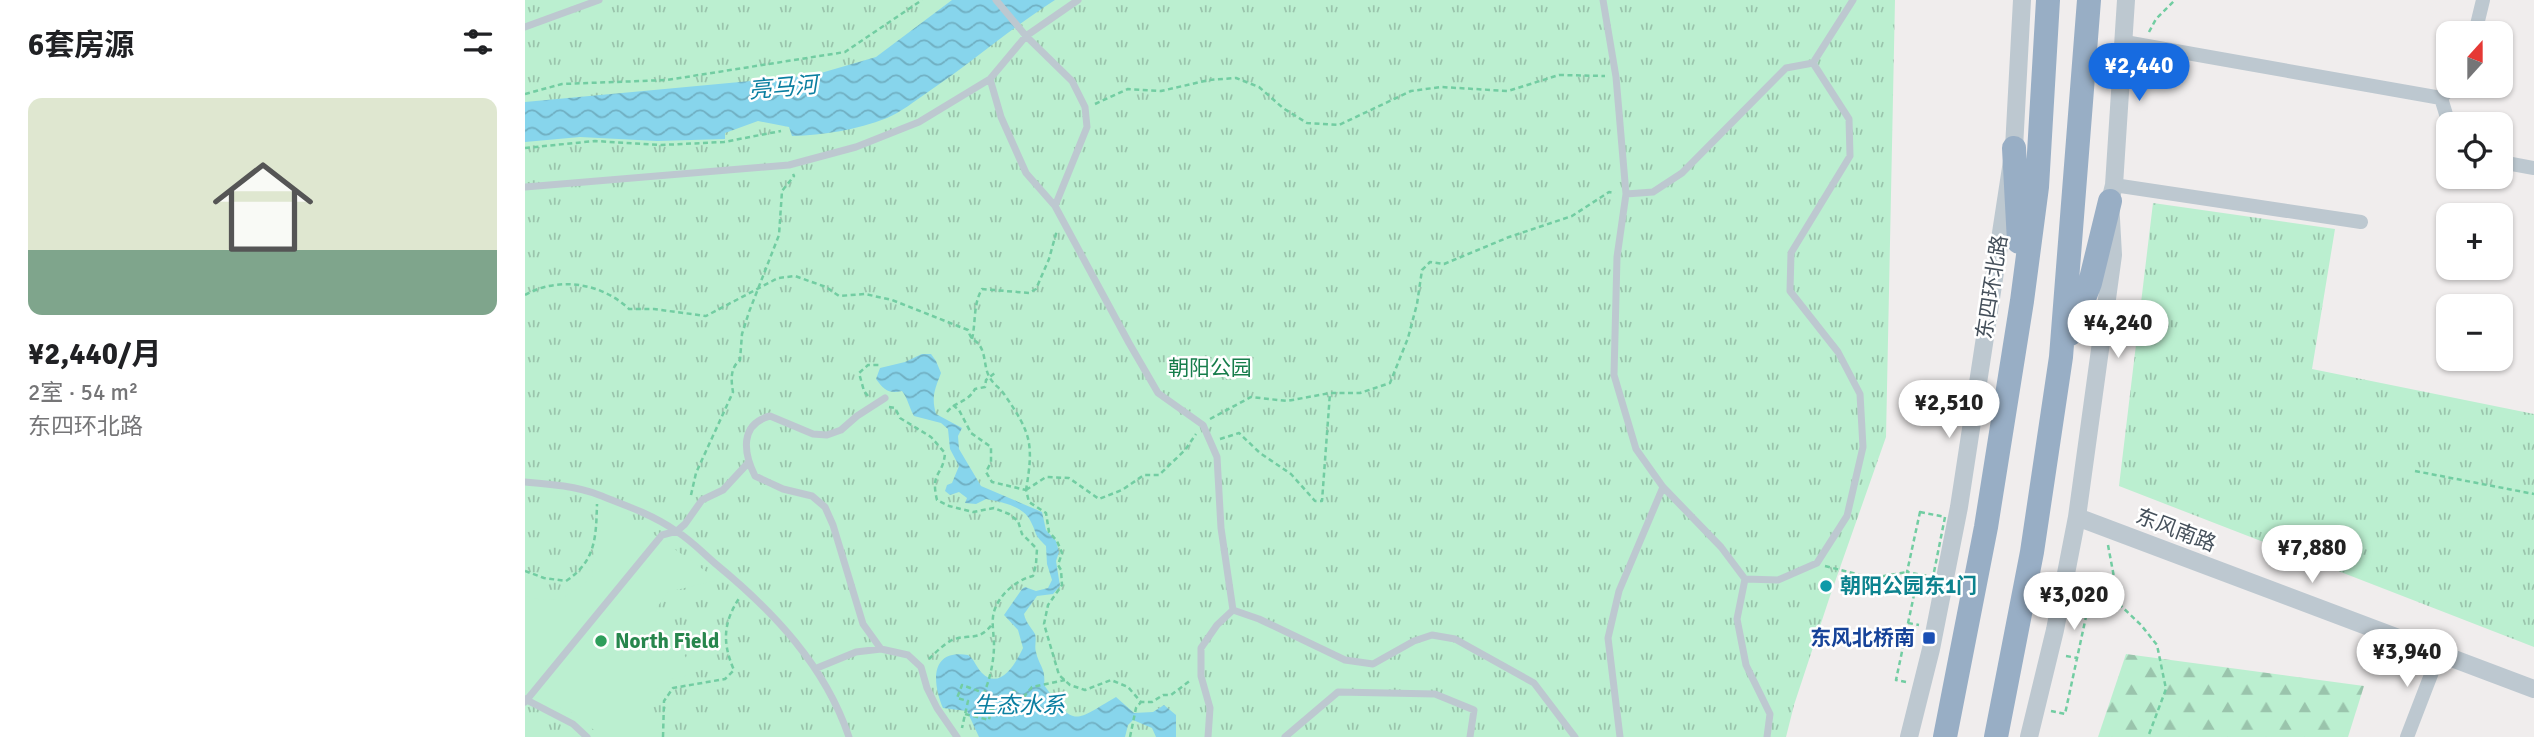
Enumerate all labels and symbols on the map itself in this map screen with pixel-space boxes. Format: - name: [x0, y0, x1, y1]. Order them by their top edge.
- north arrow: [2436, 21, 2513, 98]
- pin: ¥2,440: [2082, 43, 2196, 103]
- water label: 亮马河: [747, 70, 823, 105]
- street label: 东四环北路: [1971, 233, 2013, 341]
- pin: ¥4,240: [2061, 300, 2175, 360]
- park label: 朝阳公园: [1168, 355, 1252, 381]
- pin: ¥2,510: [1892, 380, 2006, 440]
- street label: 东风南路: [2132, 503, 2220, 557]
- pin: ¥7,880: [2255, 526, 2369, 585]
- pin: ¥3,020: [2017, 572, 2131, 632]
- place label: 朝阳公园东1门: [1840, 573, 1977, 599]
- marker: 朝阳公园东1门: [1818, 578, 1834, 594]
- place label: 东风北桥南: [1810, 625, 1915, 651]
- place label: North Field: [615, 628, 719, 654]
- marker: 东风北桥南: [1921, 630, 1937, 646]
- pin: ¥3,940: [2350, 630, 2464, 689]
- marker: North Field: [593, 633, 609, 649]
- water label: 生态水系: [973, 691, 1067, 720]

